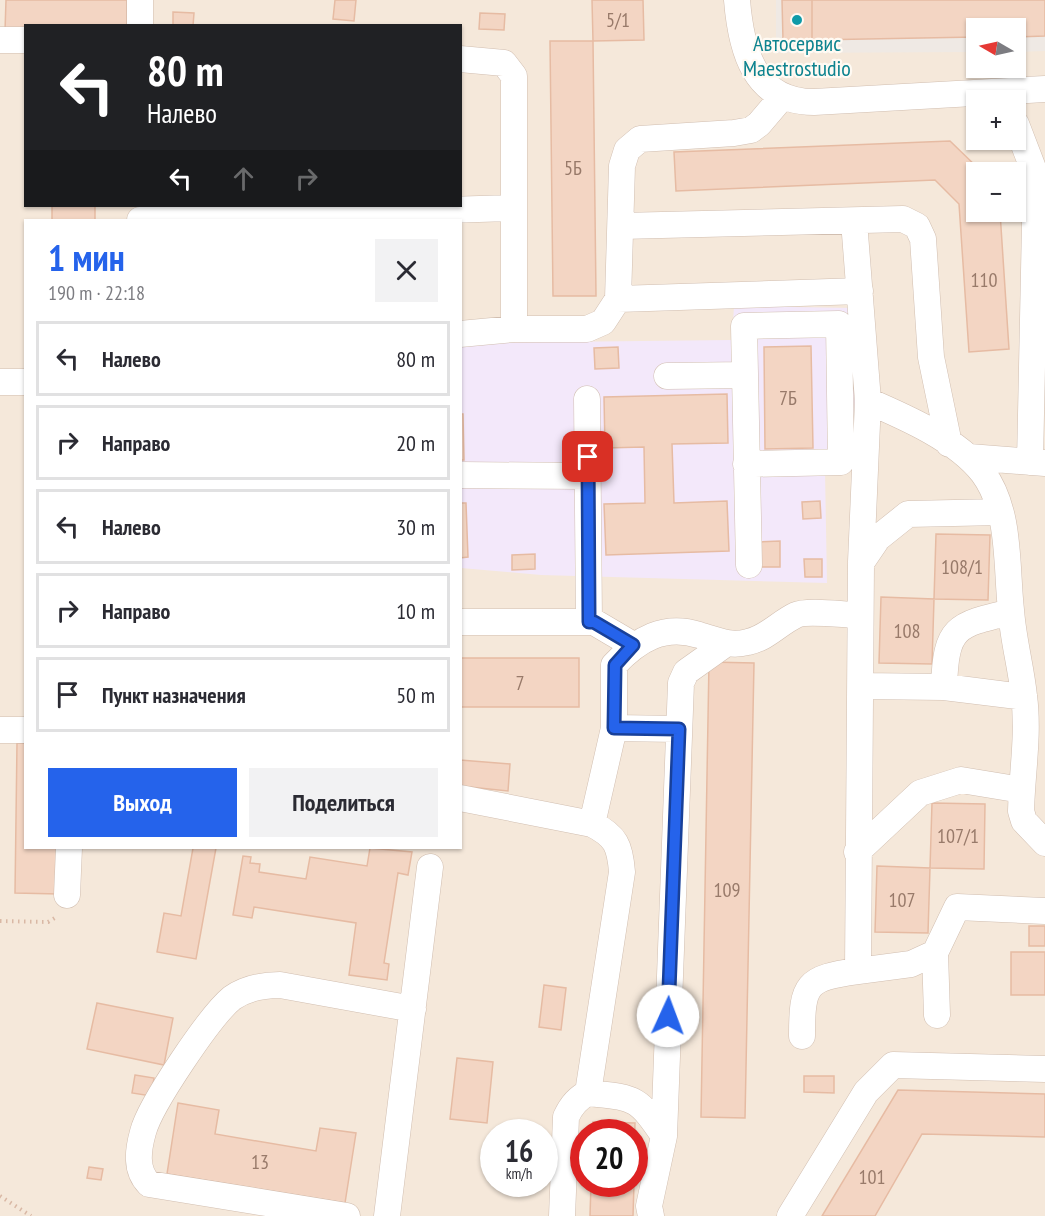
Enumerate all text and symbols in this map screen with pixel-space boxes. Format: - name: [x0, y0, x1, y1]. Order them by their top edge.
- house number: 5/1: [606, 7, 630, 33]
- marker: Автосервис Maestrostudio: [790, 13, 804, 27]
- north arrow: [966, 18, 1026, 78]
- map controls: [966, 18, 1026, 222]
- place label: Автосервис Maestrostudio: [743, 29, 851, 82]
- text: 80 m: [147, 43, 224, 98]
- icon: left: [48, 48, 126, 126]
- button: +: [966, 90, 1026, 150]
- text: Налево: [147, 96, 217, 130]
- house number: 5Б: [564, 155, 582, 181]
- icon: left: [164, 162, 197, 195]
- icon: ahead: [227, 162, 260, 195]
- icon: right: [290, 162, 323, 195]
- button: −: [966, 162, 1026, 222]
- text: 1 мин: [48, 234, 125, 281]
- button: close: [375, 239, 438, 302]
- house number: 110: [971, 267, 998, 293]
- text: 190 m · 22:18: [48, 280, 145, 306]
- icon: left: [51, 342, 84, 375]
- text: Налево: [102, 345, 161, 373]
- text: 80 m: [396, 345, 435, 373]
- house number: 7Б: [779, 385, 797, 411]
- icon: right: [51, 426, 84, 459]
- text: Направо: [102, 429, 170, 457]
- text: 20 m: [396, 429, 435, 457]
- pin: [562, 431, 613, 482]
- icon: arrive: [571, 440, 604, 473]
- icon: left: [51, 510, 84, 543]
- text: Налево: [102, 513, 161, 541]
- text: 30 m: [396, 513, 435, 541]
- house number: 108/1: [941, 554, 983, 580]
- icon: right: [51, 594, 84, 627]
- text: Направо: [102, 597, 170, 625]
- text: 10 m: [396, 597, 435, 625]
- house number: 108: [894, 618, 921, 644]
- house number: 7: [516, 670, 525, 696]
- icon: arrive: [51, 678, 84, 711]
- text: Пункт назначения: [102, 681, 246, 709]
- text: 50 m: [396, 681, 435, 709]
- button: Выход: [48, 768, 237, 837]
- button: Поделиться: [249, 768, 438, 837]
- house number: 107/1: [937, 823, 979, 849]
- house number: 109: [714, 877, 741, 903]
- house number: 107: [889, 887, 916, 913]
- position arrow: [636, 984, 700, 1048]
- speed limit sign: 20: [570, 1119, 648, 1197]
- text: 16: [505, 1131, 533, 1170]
- house number: 13: [251, 1149, 269, 1175]
- text: km/h: [506, 1164, 532, 1183]
- house number: 101: [859, 1164, 886, 1190]

